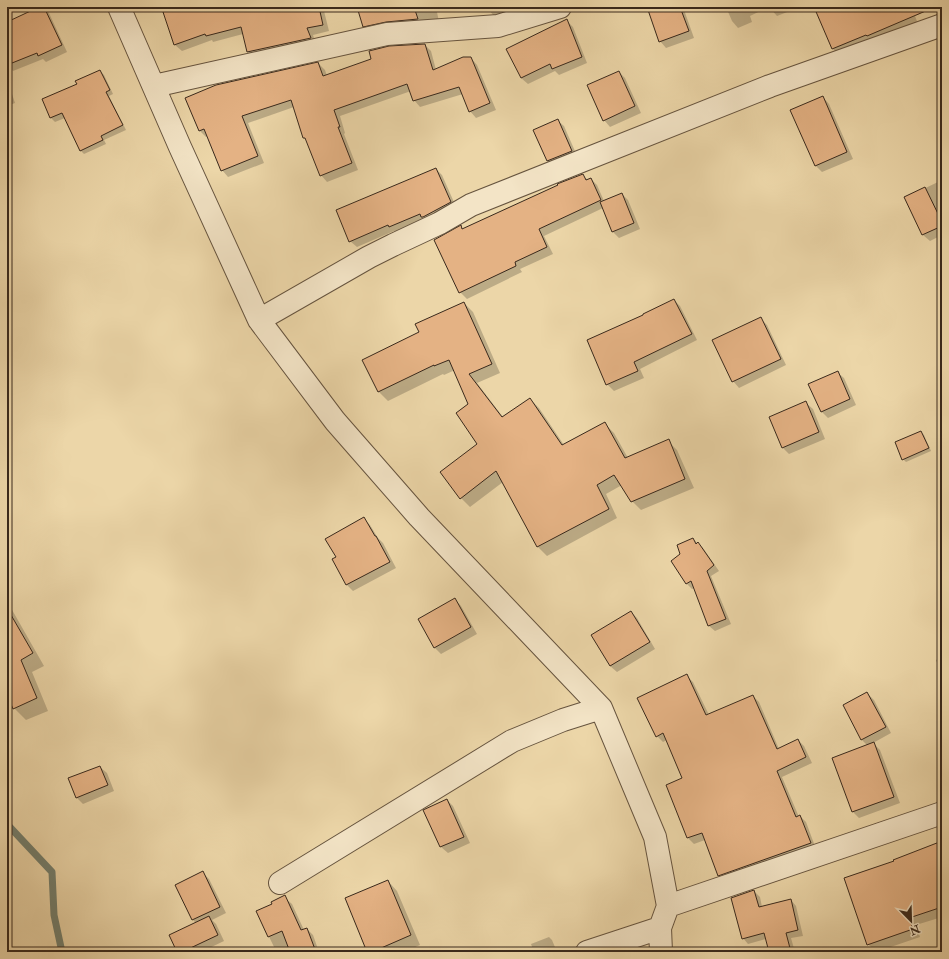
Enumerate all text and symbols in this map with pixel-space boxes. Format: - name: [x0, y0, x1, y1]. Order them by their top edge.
- north arrow: [891, 901, 931, 941]
- text: N: [907, 921, 923, 938]

